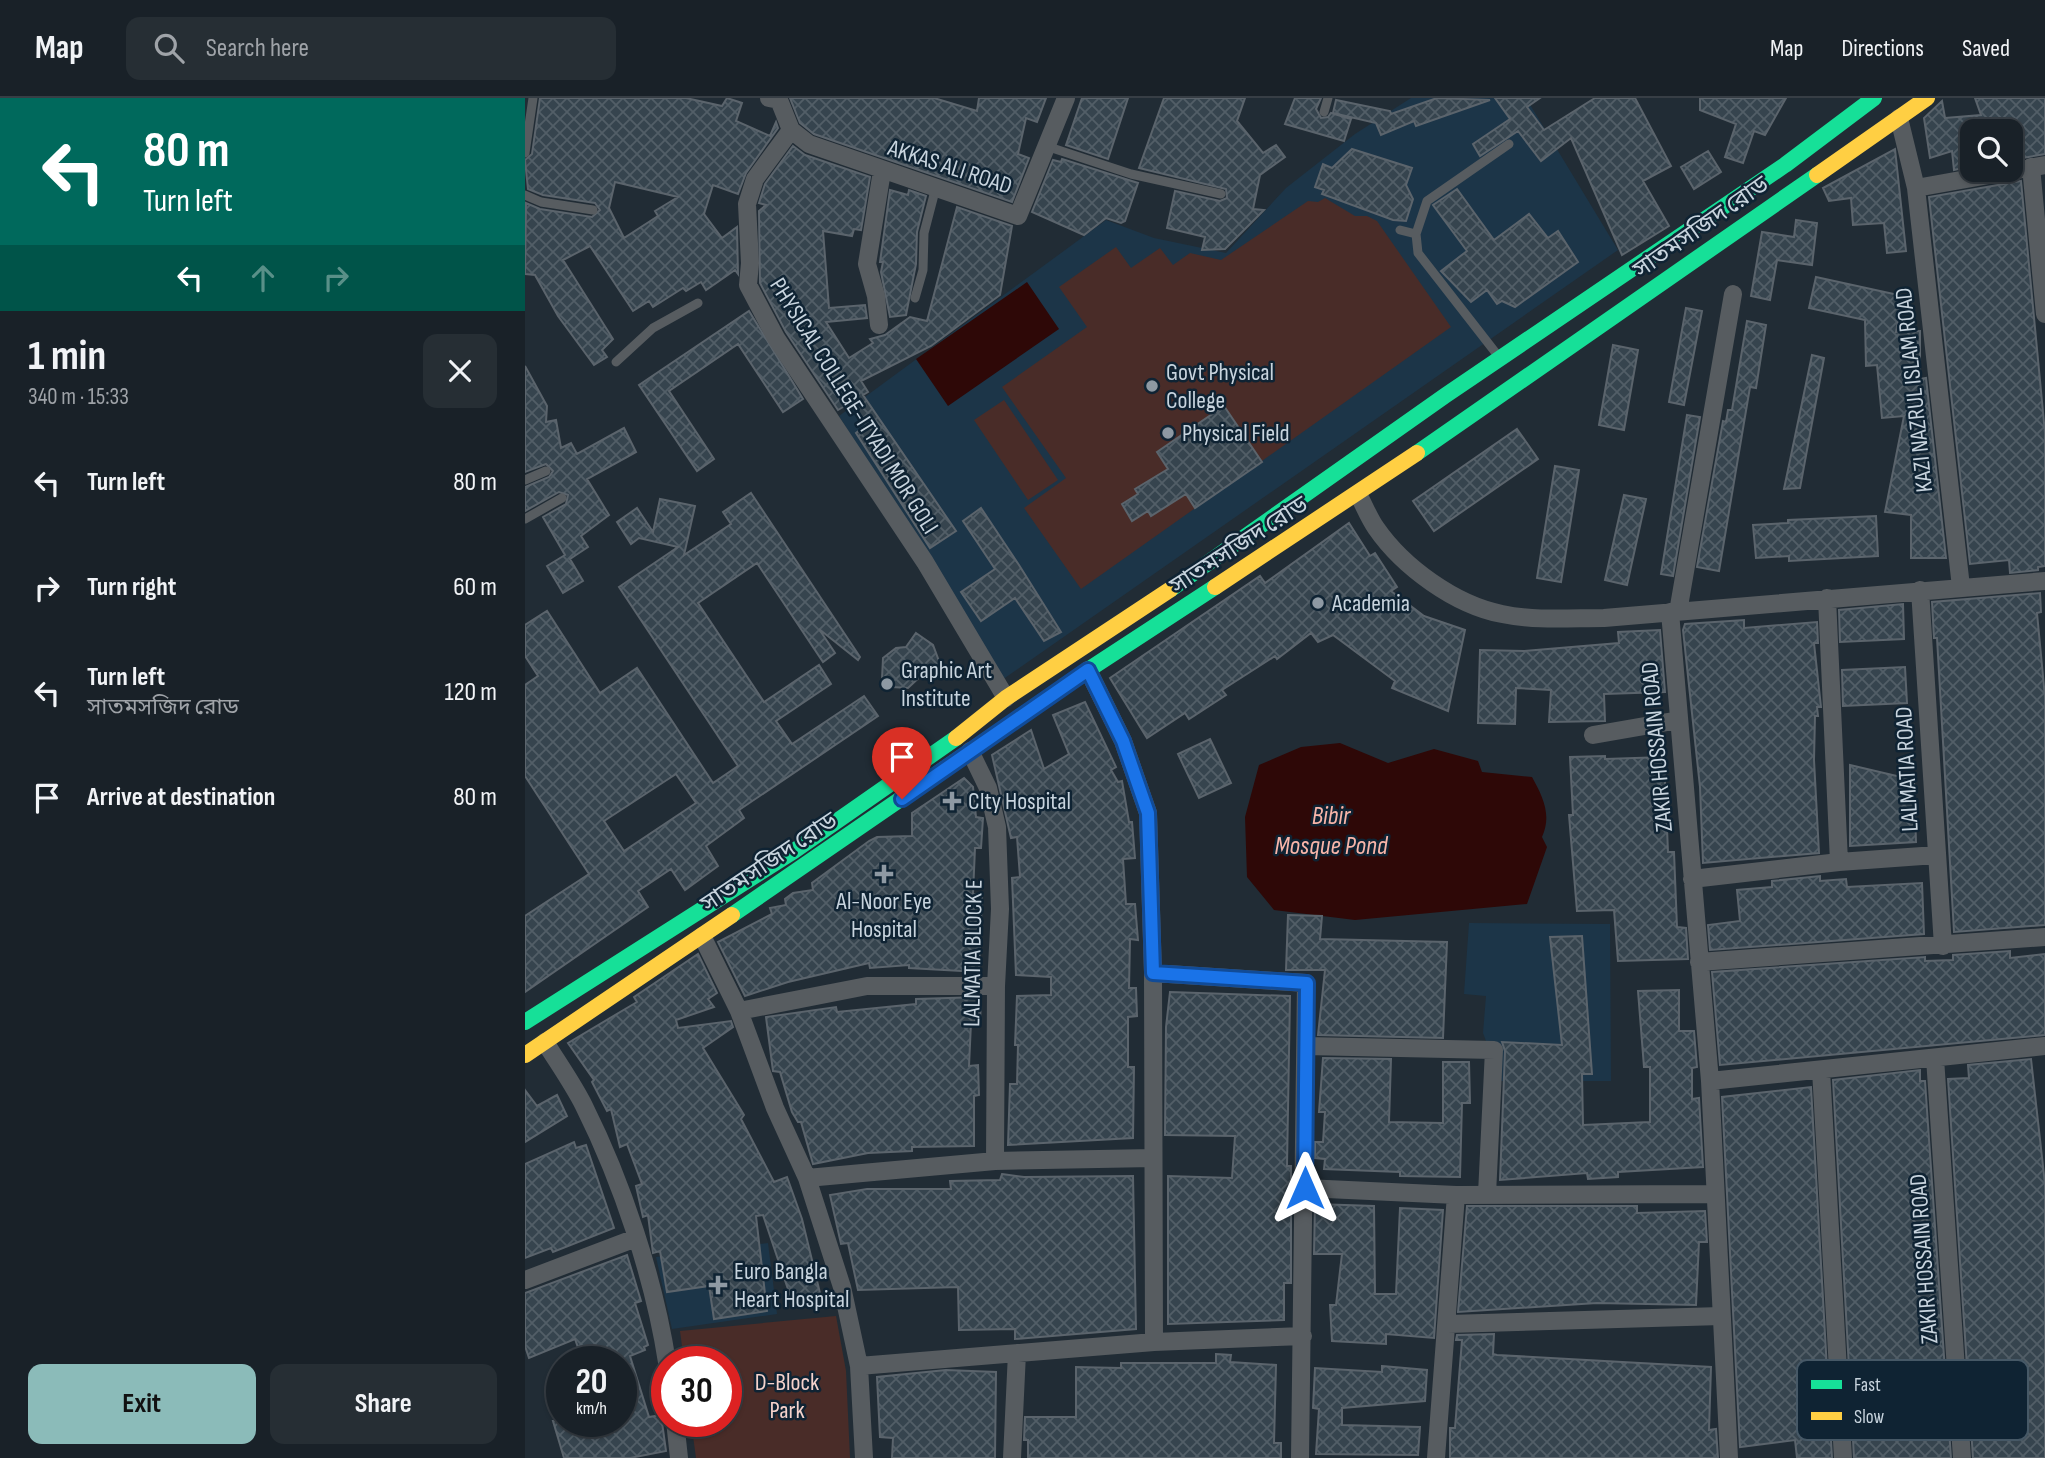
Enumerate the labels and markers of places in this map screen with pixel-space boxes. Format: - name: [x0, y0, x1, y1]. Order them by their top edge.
- place label: Govt Physical College: [1166, 358, 1274, 415]
- marker: Govt Physical College: [1144, 378, 1160, 394]
- place label: Physical Field: [1182, 419, 1290, 448]
- marker: Physical Field: [1160, 425, 1176, 441]
- place label: Academia: [1331, 589, 1410, 618]
- marker: Academia: [1310, 595, 1326, 611]
- place label: Graphic Art Institute: [901, 656, 992, 713]
- marker: Graphic Art Institute: [879, 676, 895, 692]
- pin: [872, 727, 932, 799]
- place label: CIty Hospital: [968, 787, 1071, 816]
- marker: CIty Hospital: [942, 791, 962, 811]
- marker: Al-Noor Eye Hospital: [874, 864, 894, 884]
- place label: Al-Noor Eye Hospital: [835, 887, 932, 944]
- place label: Euro Bangla Heart Hospital: [734, 1257, 849, 1314]
- marker: Euro Bangla Heart Hospital: [708, 1275, 728, 1295]

